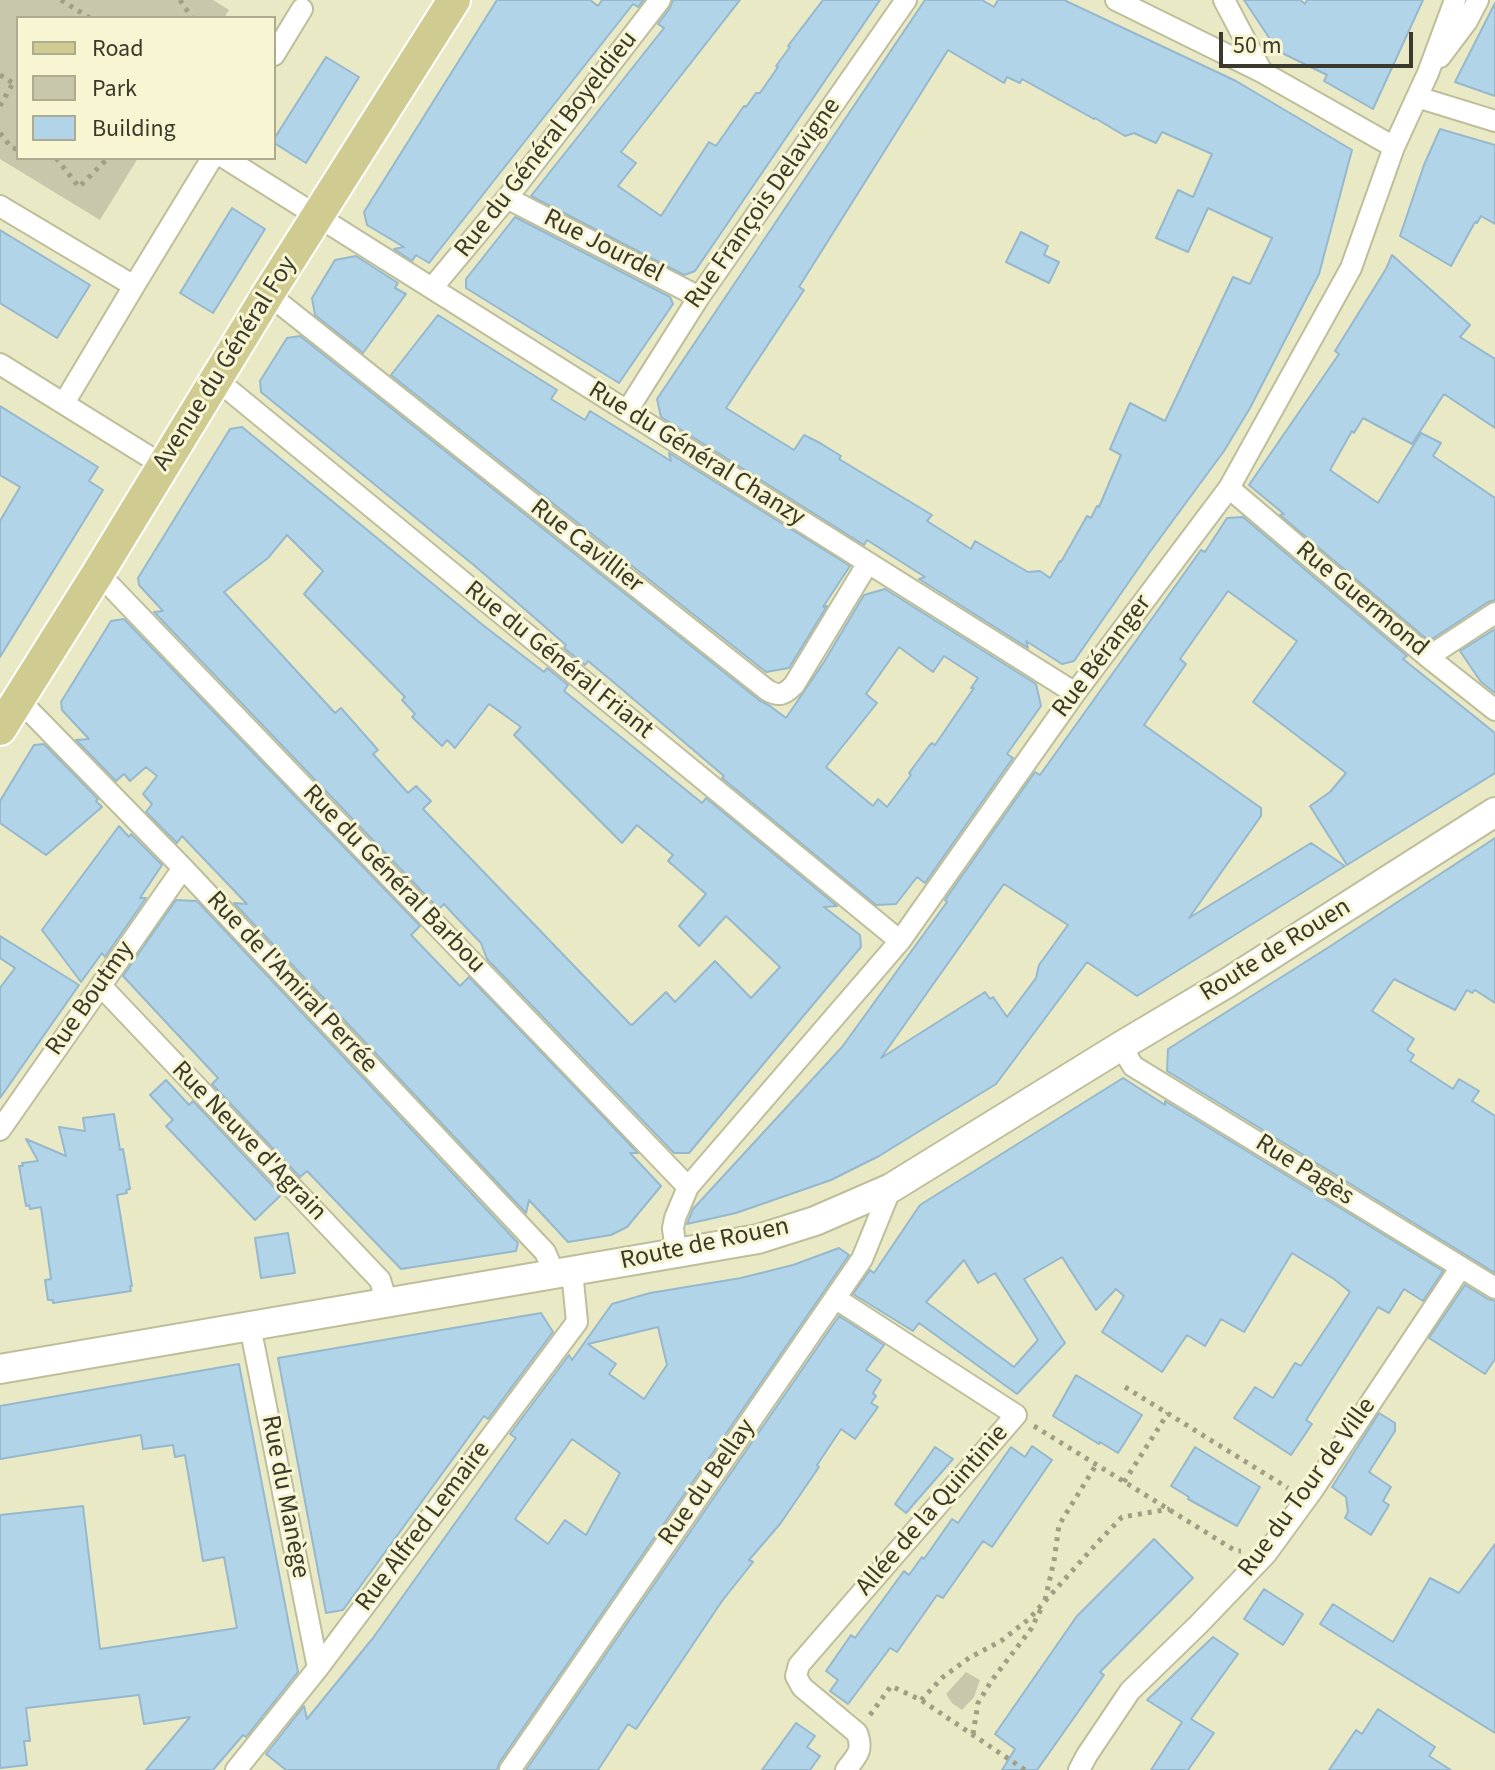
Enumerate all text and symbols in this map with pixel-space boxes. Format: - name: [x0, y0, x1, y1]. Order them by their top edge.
- legend: [16, 16, 276, 160]
- scale bar: [1223, 16, 1417, 66]
- street label: Rue du Général Boyeldieu: [449, 25, 645, 265]
- text: 50 m: [1233, 28, 1282, 63]
- text: Road: [92, 31, 144, 66]
- text: Park: [92, 71, 137, 106]
- street label: Rue François Delavigne: [679, 93, 849, 315]
- text: Building: [92, 111, 176, 146]
- street label: Rue Jourdel: [538, 203, 668, 291]
- street label: Avenue du Général Foy: [147, 251, 305, 477]
- street label: Rue du Général Chanzy: [582, 376, 810, 534]
- street label: Rue Cavillier: [523, 493, 649, 601]
- street label: Rue Guermond: [1288, 536, 1434, 664]
- street label: Rue du Général Friant: [457, 575, 659, 747]
- street label: Rue Béranger: [1047, 589, 1159, 725]
- street label: Rue du Général Barbou: [295, 779, 491, 981]
- street label: Rue de l'Amiral Perrée: [199, 886, 383, 1080]
- street label: Route de Rouen: [1195, 892, 1357, 1010]
- street label: Rue Boutmy: [40, 936, 142, 1062]
- street label: Rue Neuve d'Agrain: [164, 1056, 332, 1228]
- street label: Rue Pagès: [1249, 1129, 1359, 1213]
- street label: Route de Rouen: [618, 1212, 792, 1278]
- street label: Rue du Tour de Ville: [1233, 1392, 1383, 1584]
- street label: Rue du Manège: [253, 1413, 315, 1581]
- street label: Rue du Bellay: [653, 1414, 763, 1552]
- street label: Allée de la Quintinie: [850, 1419, 1016, 1603]
- street label: Rue Alfred Lemaire: [350, 1436, 498, 1618]

